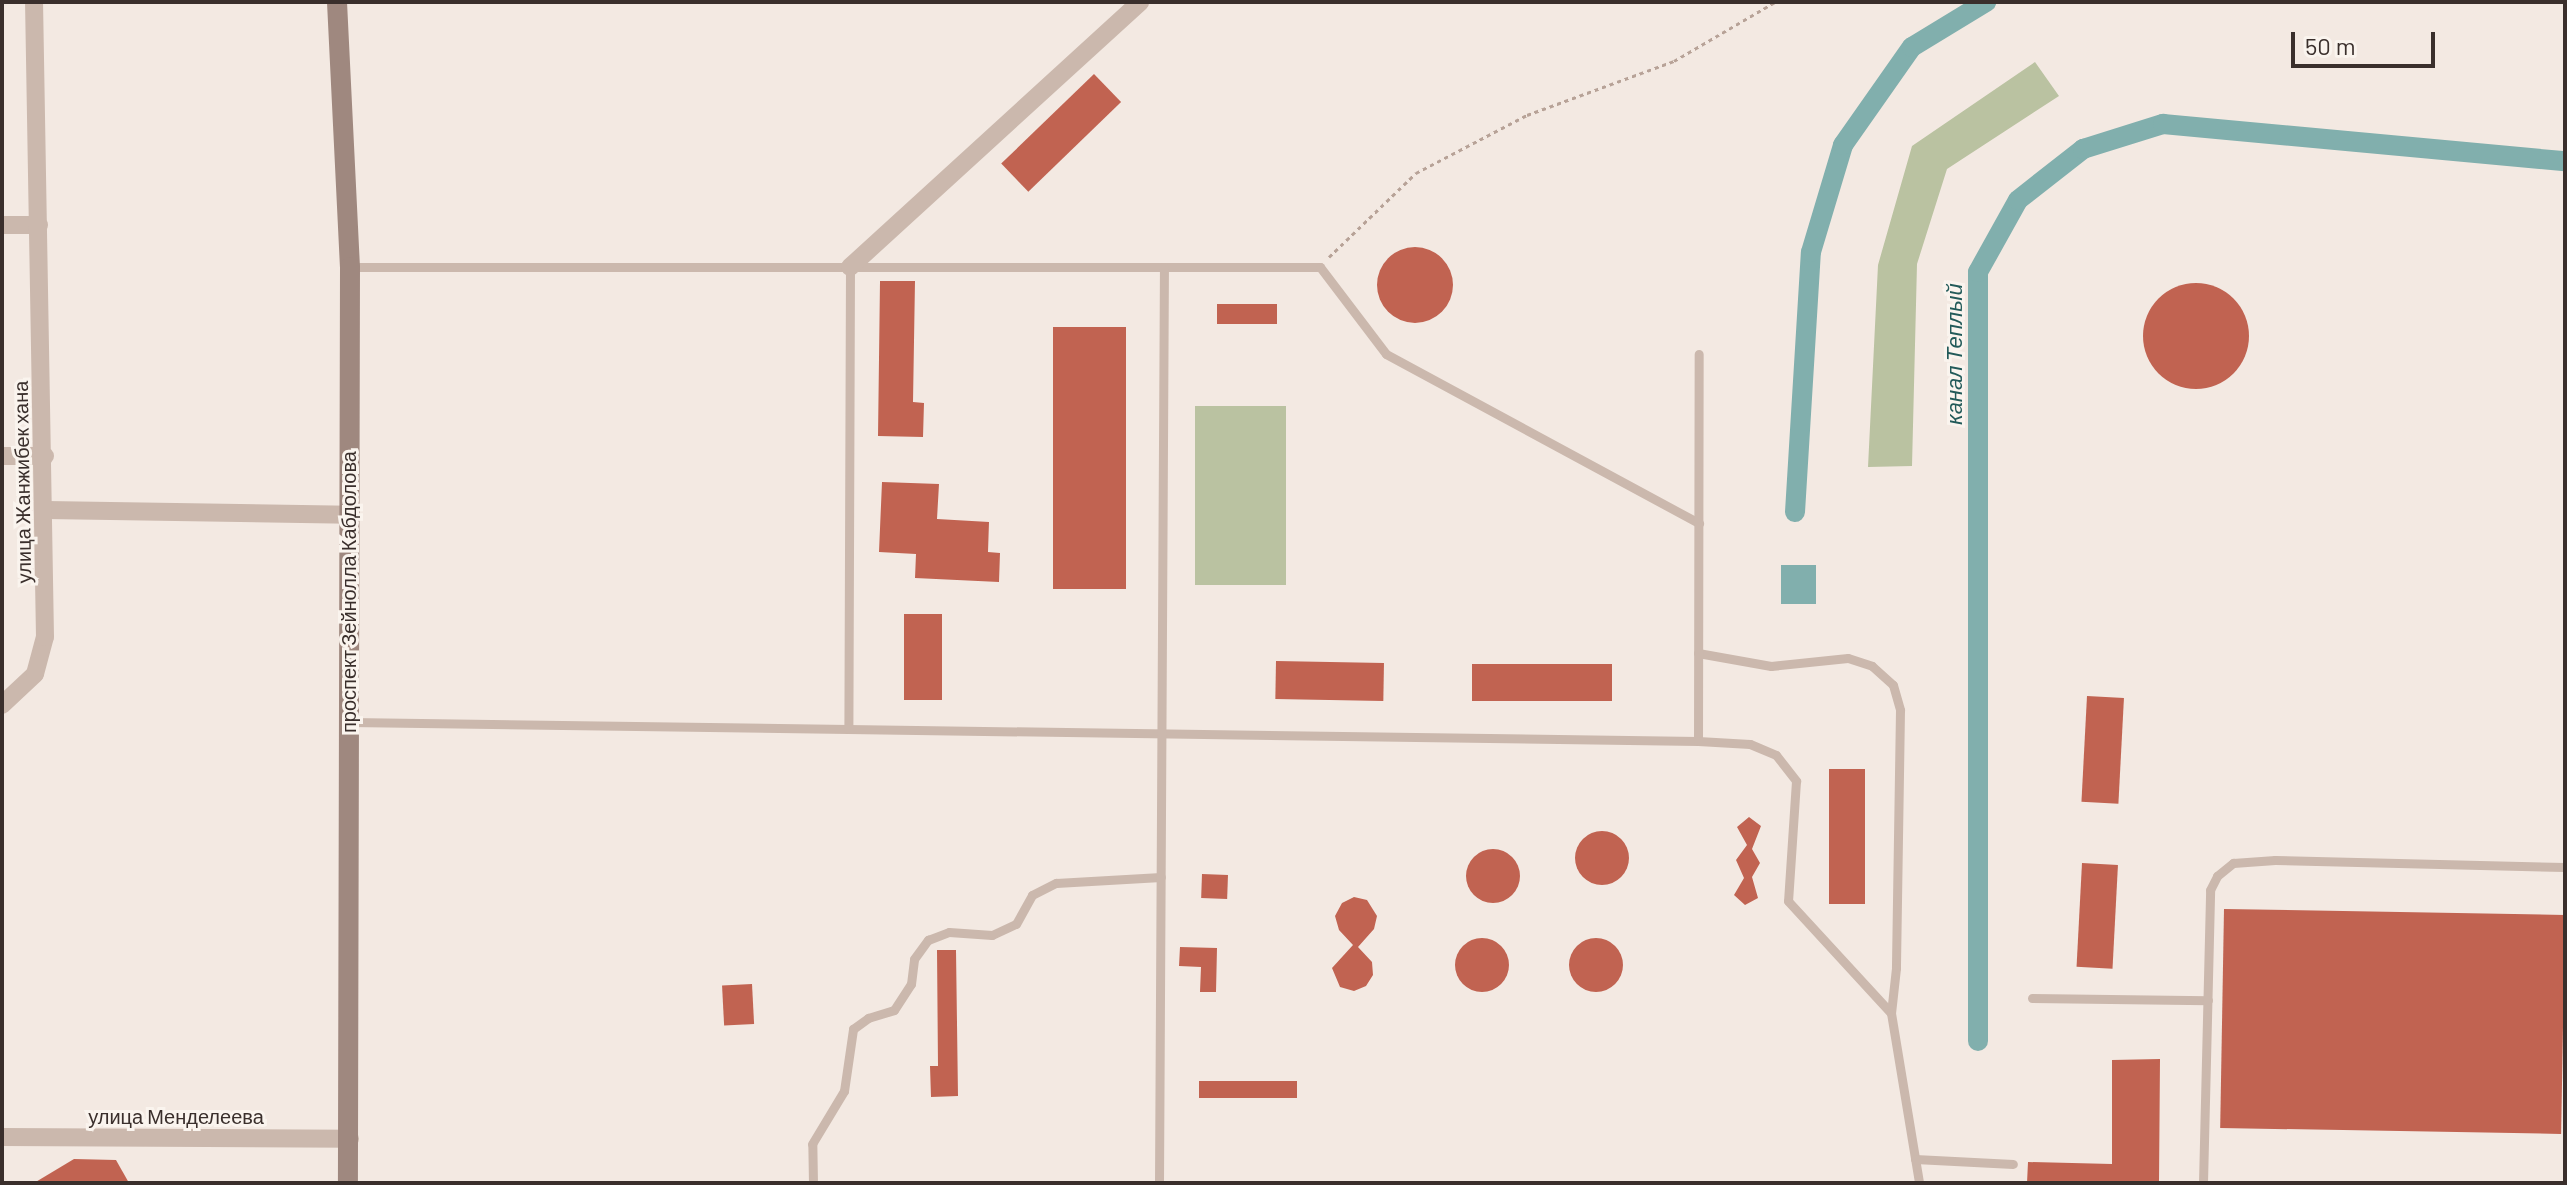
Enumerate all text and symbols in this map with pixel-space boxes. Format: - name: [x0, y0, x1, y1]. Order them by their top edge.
- scale bar: [2295, 16, 2439, 66]
- text: 50 m: [2305, 31, 2356, 60]
- water label: канал Теплый: [1941, 283, 1967, 425]
- street label: улица Жанжибек хана: [8, 381, 36, 583]
- street label: проспект Зейнолла Кабдолова: [336, 451, 360, 733]
- street label: улица Менделеева: [88, 1104, 264, 1128]

